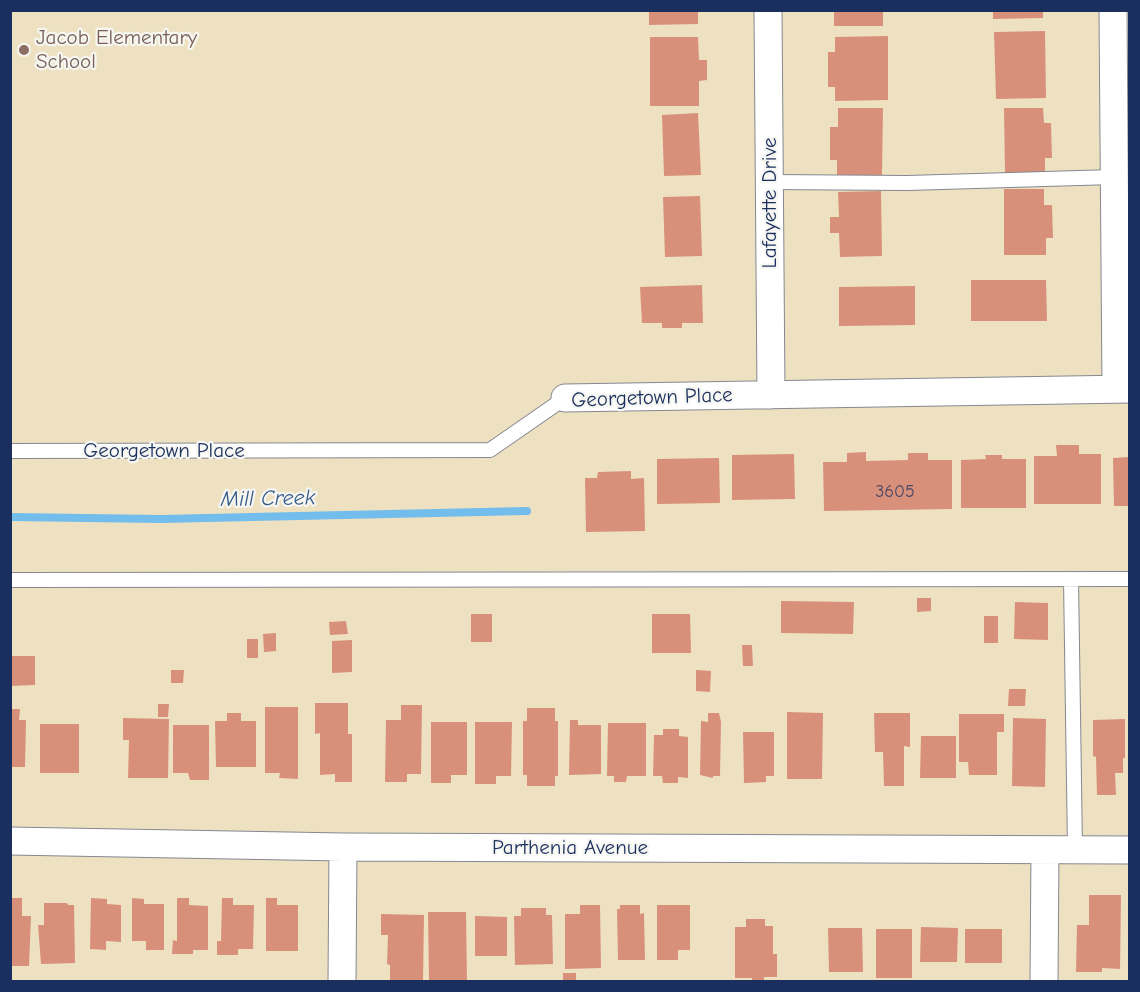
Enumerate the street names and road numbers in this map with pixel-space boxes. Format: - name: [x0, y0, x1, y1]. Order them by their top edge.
- street label: Lafayette Drive: [757, 137, 783, 269]
- street label: Georgetown Place: [571, 383, 733, 413]
- street label: Georgetown Place: [83, 438, 245, 464]
- street label: Parthenia Avenue: [492, 835, 648, 861]

